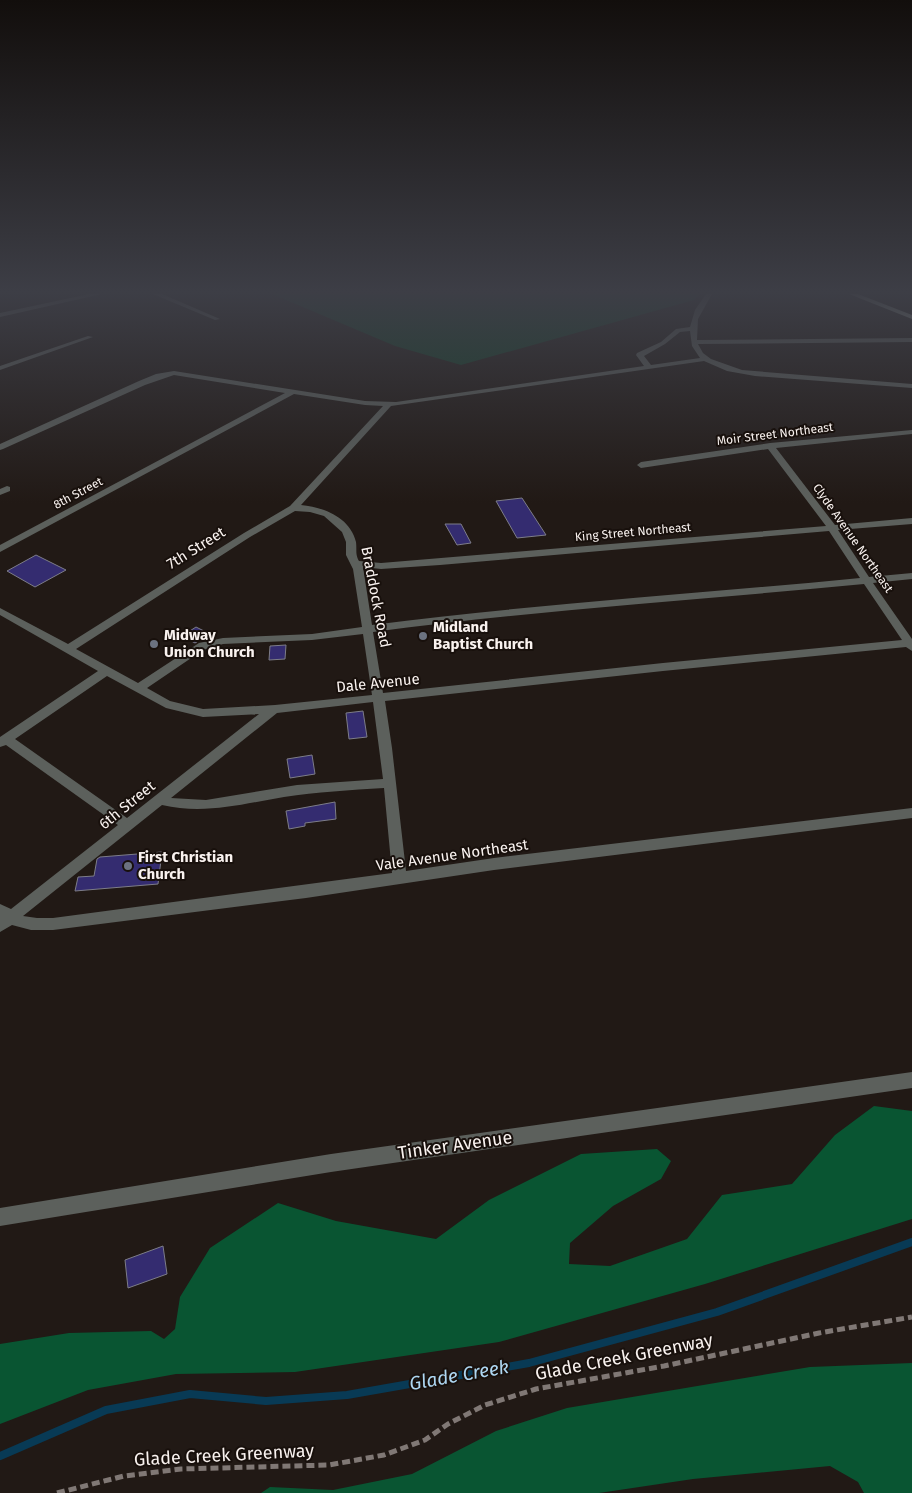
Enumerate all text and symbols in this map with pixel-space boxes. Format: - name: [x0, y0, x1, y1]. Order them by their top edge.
- street label: Moir Street Northeast: [716, 420, 835, 448]
- street label: 8th Street: [51, 474, 106, 512]
- street label: Clyde Avenue Northeast: [810, 481, 896, 596]
- street label: King Street Northeast: [574, 520, 692, 544]
- street label: 7th Street: [163, 523, 229, 573]
- street label: Braddock Road: [357, 545, 395, 649]
- place label: Midland Baptist Church: [433, 618, 533, 653]
- place label: Midway Union Church: [164, 626, 255, 661]
- marker: Midland Baptist Church: [417, 630, 429, 642]
- marker: Midway Union Church: [148, 638, 160, 650]
- street label: Dale Avenue: [335, 670, 421, 696]
- street label: 6th Street: [95, 777, 159, 833]
- street label: Vale Avenue Northeast: [375, 835, 530, 875]
- place label: First Christian Church: [138, 848, 233, 883]
- marker: First Christian Church: [122, 860, 134, 872]
- street label: Tinker Avenue: [396, 1126, 514, 1164]
- street label: Glade Creek Greenway: [533, 1329, 715, 1385]
- water label: Glade Creek: [407, 1355, 511, 1395]
- street label: Glade Creek Greenway: [133, 1439, 315, 1471]

